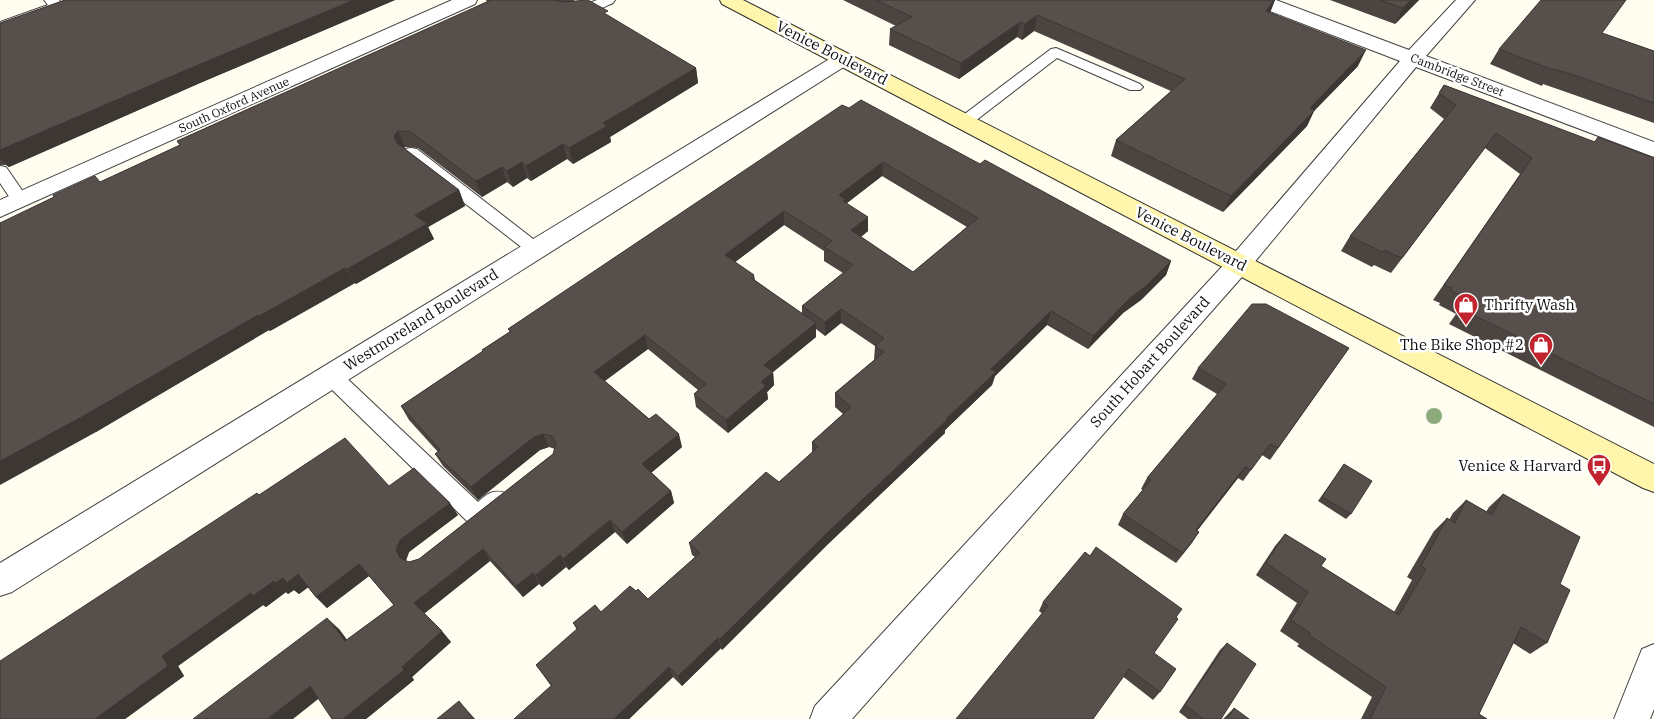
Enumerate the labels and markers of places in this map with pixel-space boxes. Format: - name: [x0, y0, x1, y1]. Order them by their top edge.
- shop icon: Thrifty Wash: [1453, 292, 1479, 326]
- place label: Thrifty Wash: [1484, 295, 1575, 314]
- shop icon: The Bike Shop #2: [1528, 332, 1554, 366]
- place label: The Bike Shop #2: [1400, 335, 1524, 354]
- bus stop icon: Venice & Harvard: [1586, 453, 1612, 487]
- place label: Venice & Harvard: [1458, 456, 1582, 475]

